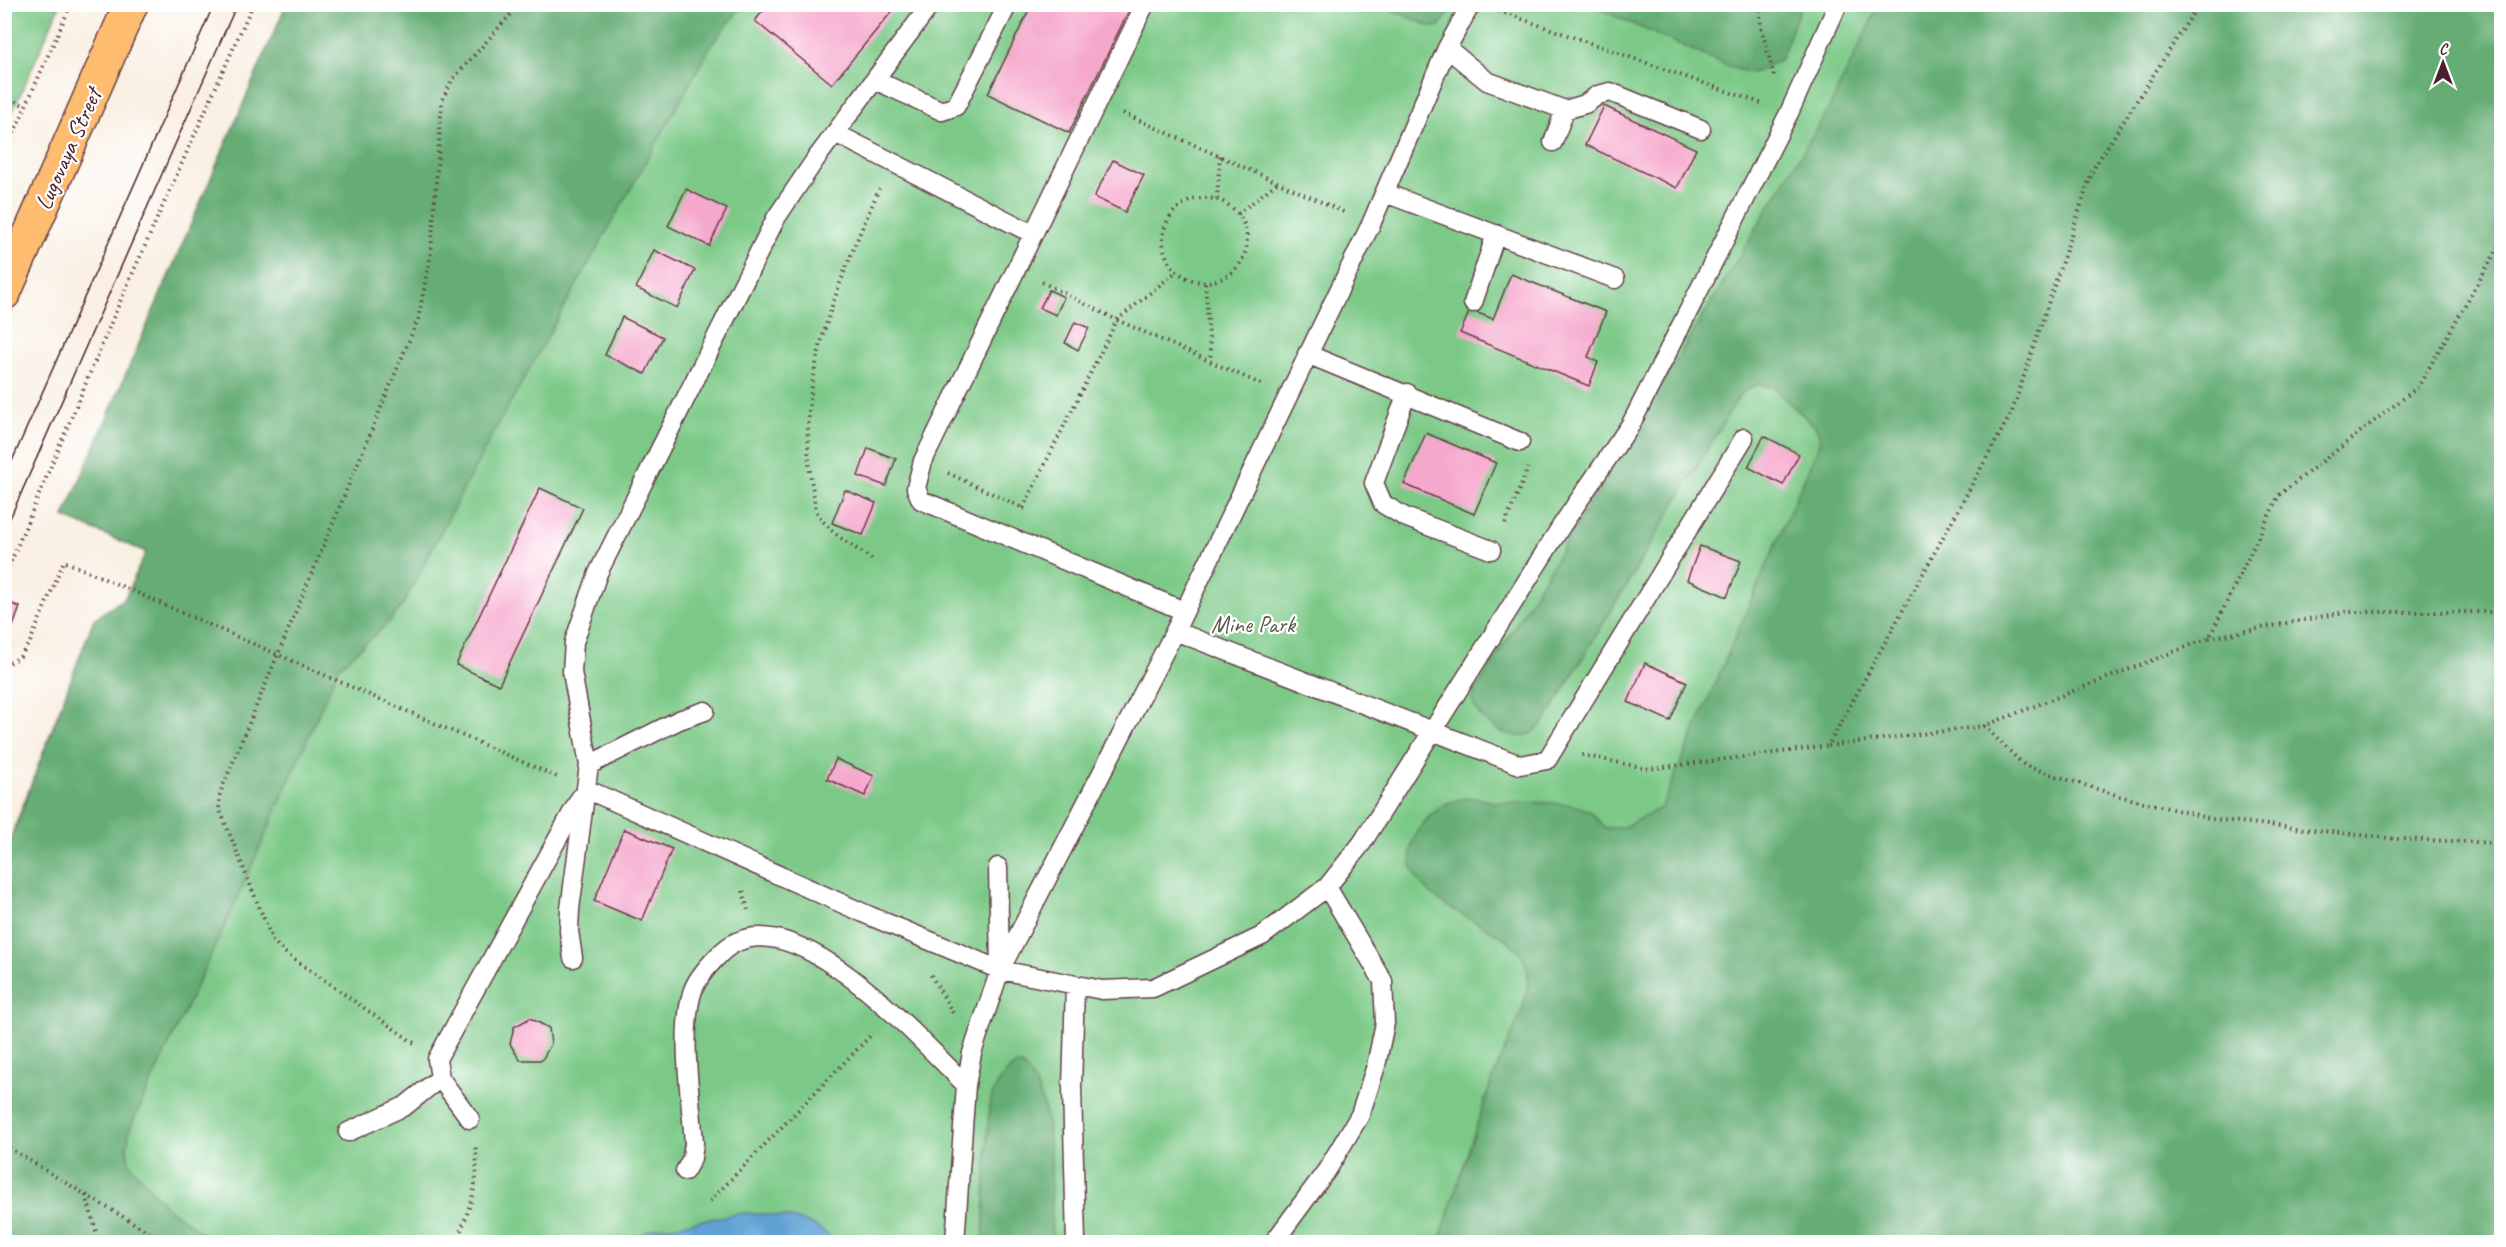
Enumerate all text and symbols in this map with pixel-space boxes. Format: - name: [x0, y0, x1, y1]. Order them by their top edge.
- north arrow: [2413, 33, 2473, 93]
- text: С: [2439, 39, 2449, 59]
- street label: Lugovaya Street: [28, 81, 109, 214]
- park label: Mine Park: [1211, 609, 1297, 639]

